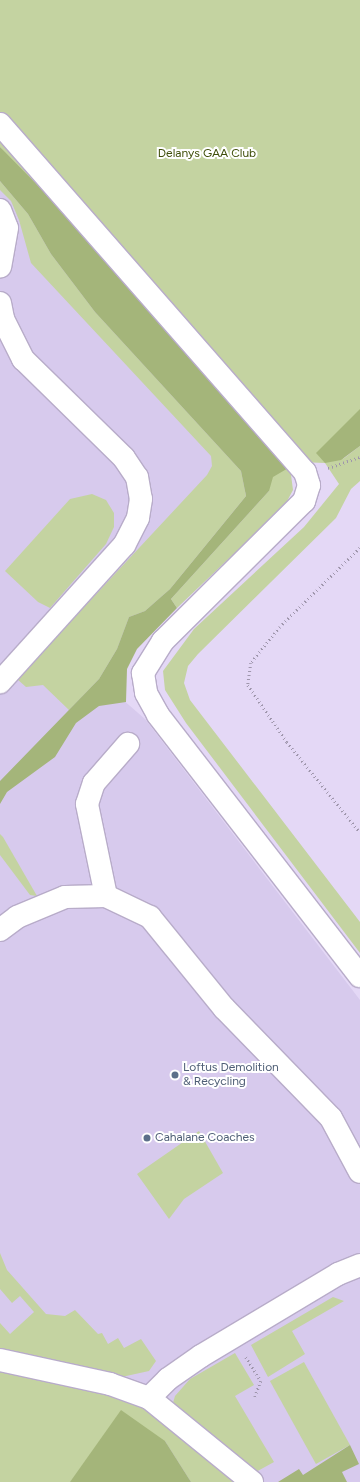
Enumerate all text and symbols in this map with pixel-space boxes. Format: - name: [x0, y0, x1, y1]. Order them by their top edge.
- park label: Delanys GAA Club: [158, 147, 256, 161]
- place label: Loftus Demolition & Recycling: [183, 1061, 279, 1089]
- marker: Loftus Demolition & Recycling: [170, 1070, 180, 1080]
- place label: Cahalane Coaches: [155, 1131, 255, 1145]
- marker: Cahalane Coaches: [142, 1133, 152, 1143]

